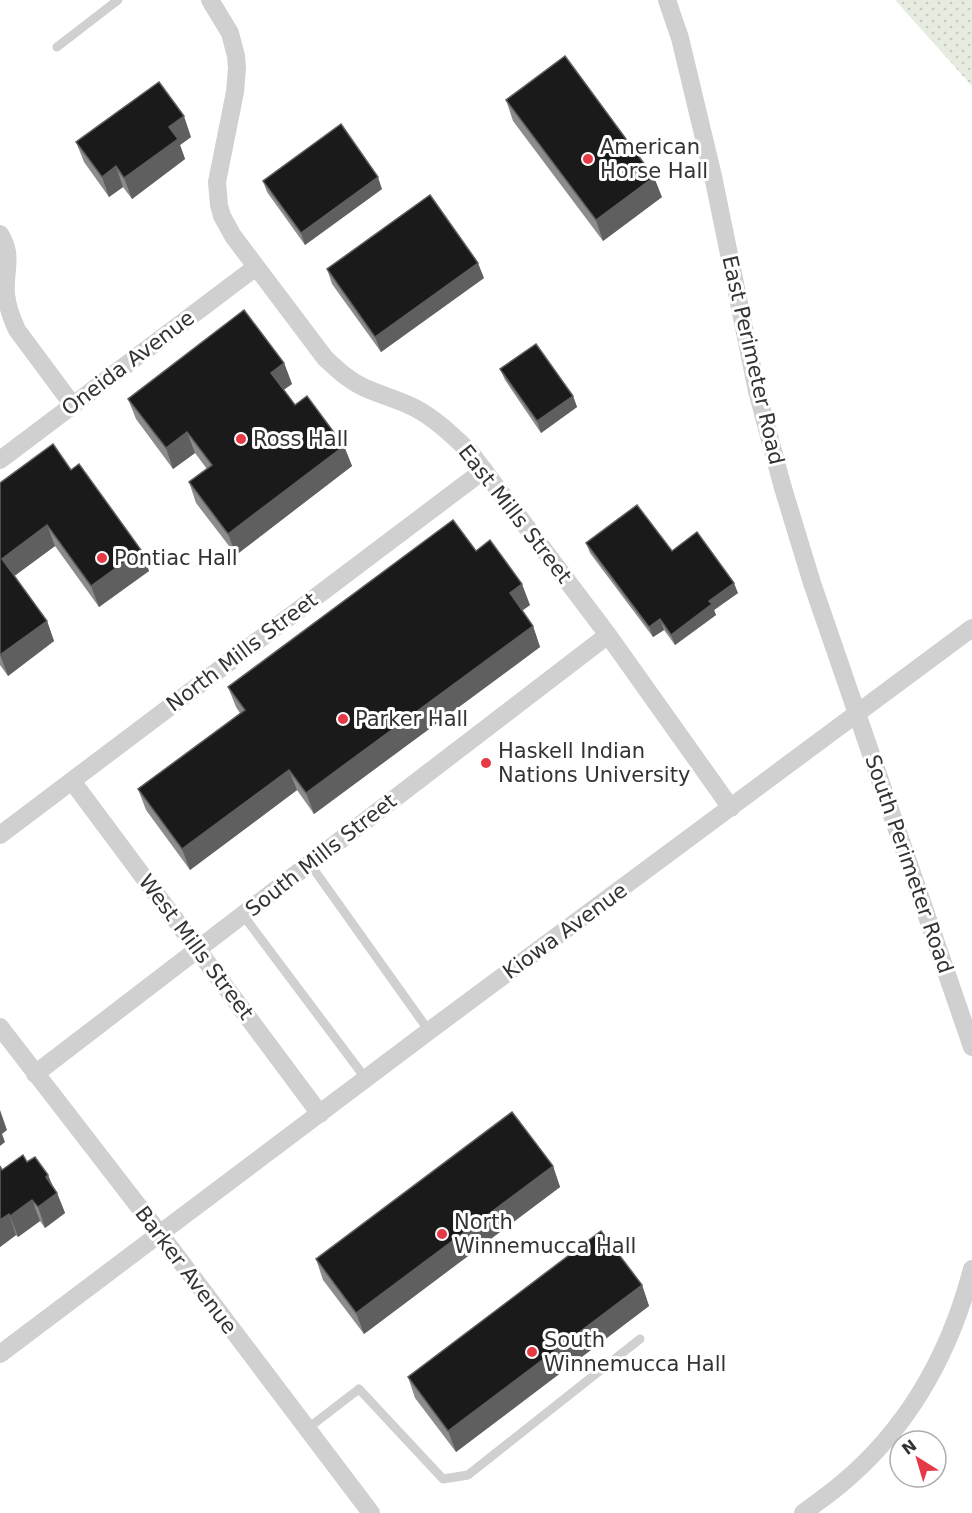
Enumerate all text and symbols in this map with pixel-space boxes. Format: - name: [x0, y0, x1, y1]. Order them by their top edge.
- place label: American Horse Hall: [600, 135, 708, 183]
- marker: American Horse Hall: [581, 152, 595, 166]
- street label: East Perimeter Road: [717, 253, 789, 467]
- street label: Oneida Avenue: [57, 305, 199, 421]
- place label: Ross Hall: [253, 427, 348, 451]
- marker: Ross Hall: [234, 432, 248, 446]
- street label: East Mills Street: [454, 440, 576, 588]
- place label: Pontiac Hall: [114, 546, 238, 570]
- marker: Pontiac Hall: [95, 551, 109, 565]
- street label: North Mills Street: [162, 588, 322, 716]
- place label: Parker Hall: [355, 707, 468, 731]
- marker: Parker Hall: [336, 712, 350, 726]
- place label: Haskell Indian Nations University: [498, 739, 690, 787]
- street label: South Perimeter Road: [860, 752, 958, 976]
- marker: Haskell Indian Nations University: [479, 756, 493, 770]
- street label: South Mills Street: [241, 789, 401, 921]
- street label: West Mills Street: [134, 870, 258, 1024]
- street label: Kiowa Avenue: [498, 878, 632, 984]
- street label: Barker Avenue: [130, 1201, 242, 1339]
- place label: North Winnemucca Hall: [454, 1210, 636, 1258]
- marker: North Winnemucca Hall: [435, 1227, 449, 1241]
- place label: South Winnemucca Hall: [544, 1328, 726, 1376]
- marker: South Winnemucca Hall: [525, 1345, 539, 1359]
- north arrow: [888, 1429, 948, 1489]
- text: N: [898, 1436, 920, 1459]

